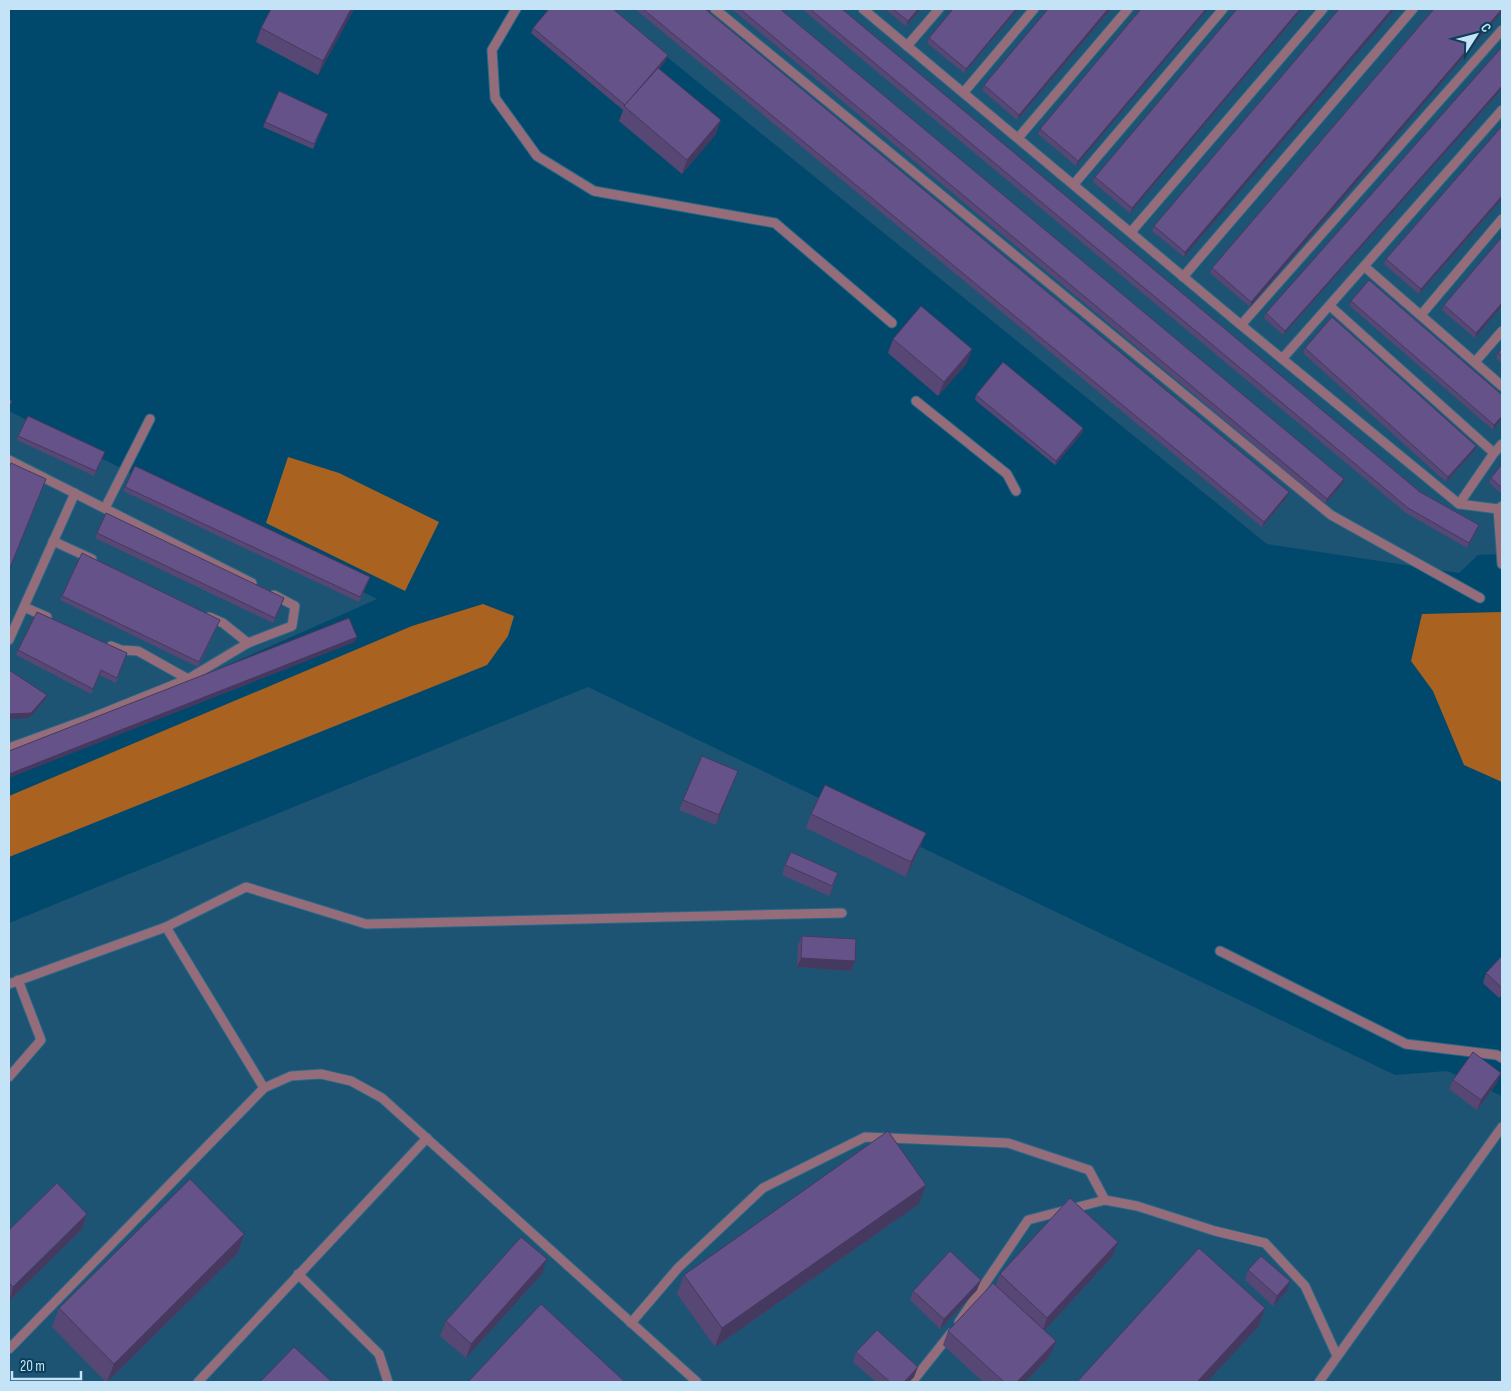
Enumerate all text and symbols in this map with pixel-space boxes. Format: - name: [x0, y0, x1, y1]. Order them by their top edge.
- north arrow: [1451, 10, 1501, 60]
- text: С: [1477, 20, 1495, 36]
- scale bar: [12, 1348, 81, 1380]
- text: 20 m: [20, 1357, 45, 1376]

